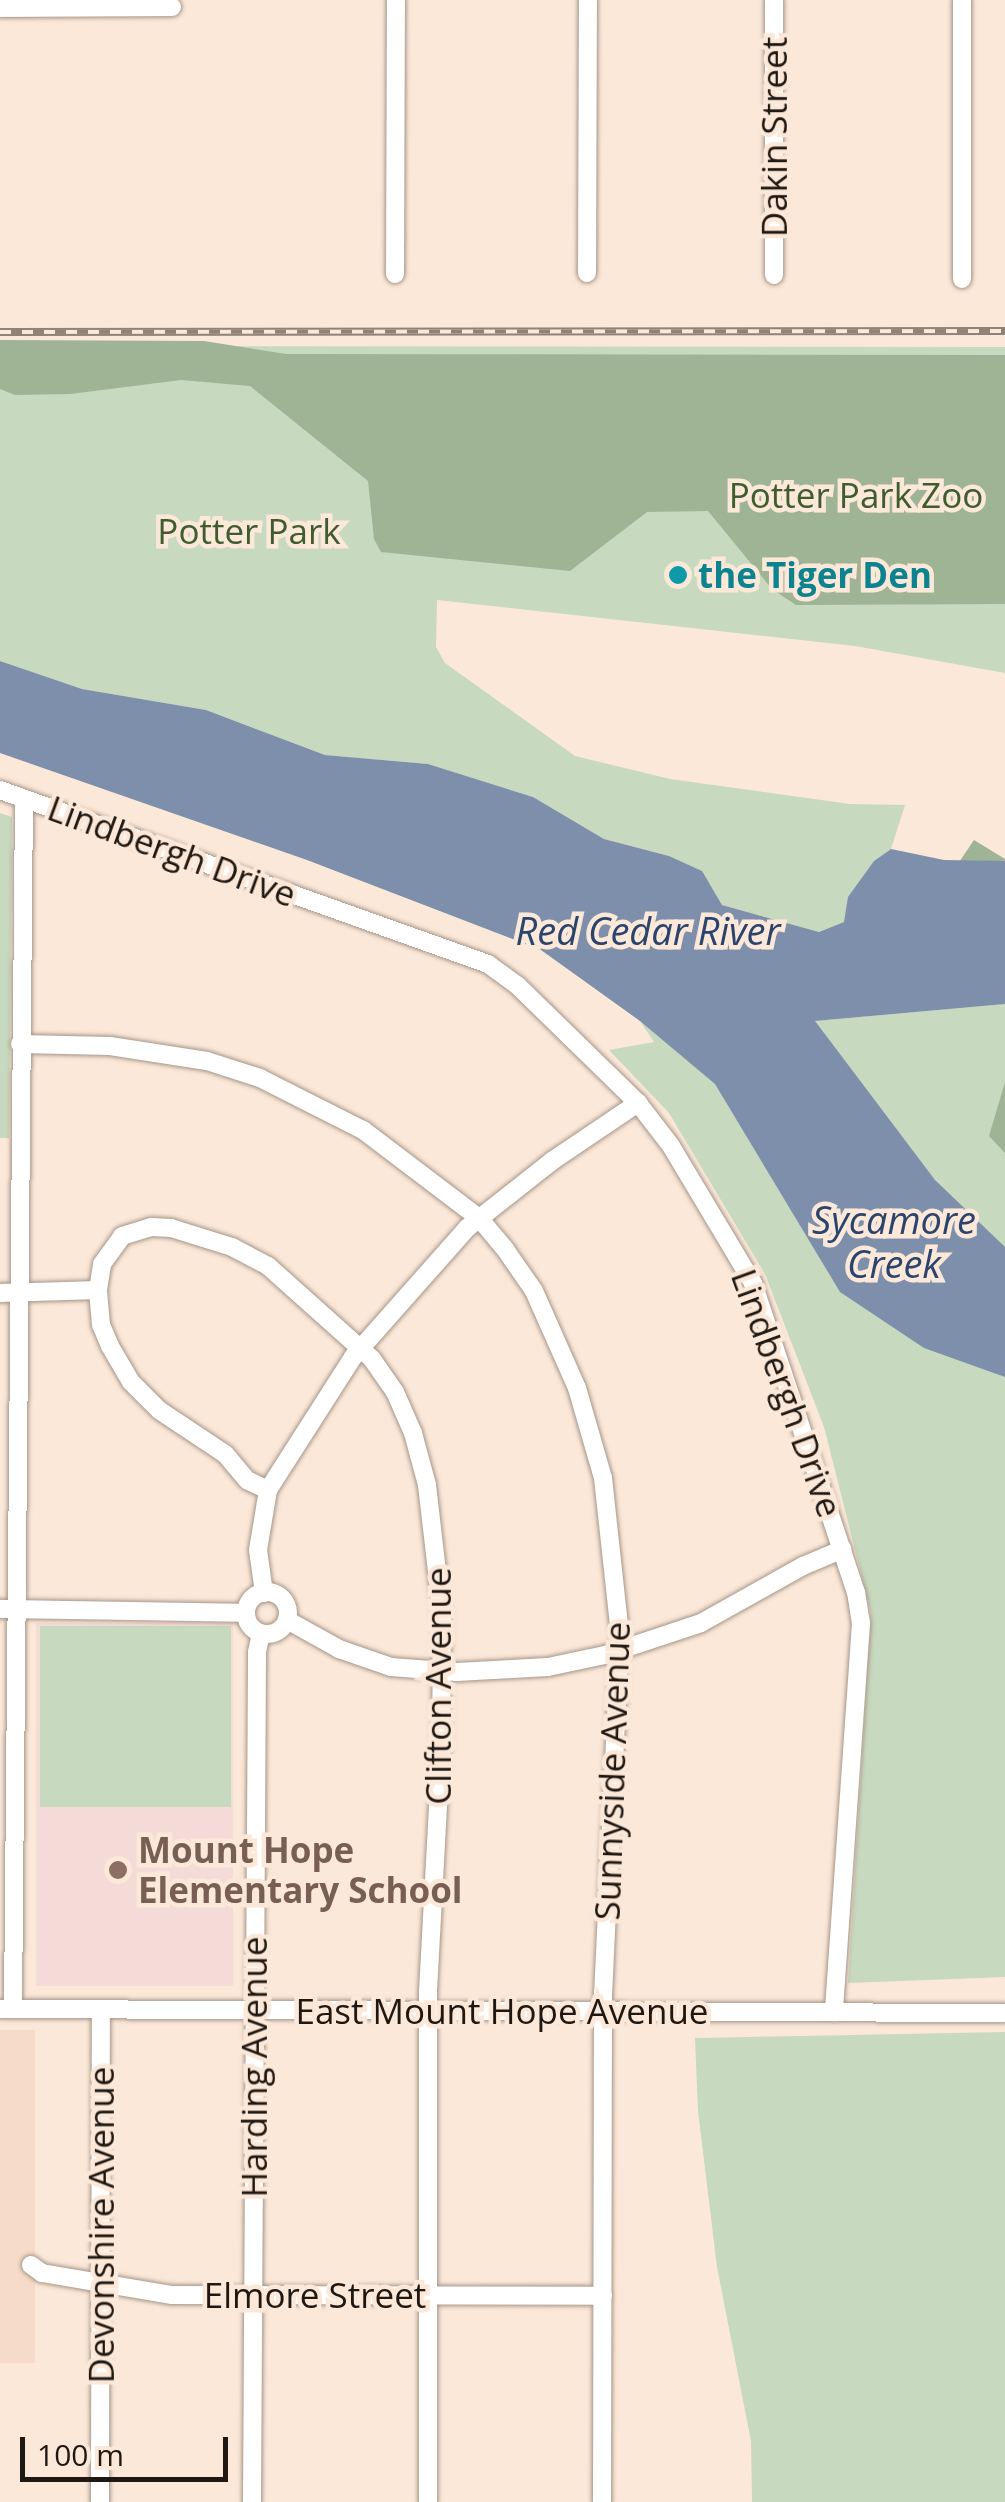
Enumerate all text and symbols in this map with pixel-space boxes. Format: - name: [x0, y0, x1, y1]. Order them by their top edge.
- street label: Dakin Street: [753, 37, 795, 237]
- park label: Potter Park Zoo: [729, 474, 983, 516]
- park label: Potter Park: [157, 510, 341, 552]
- place label: the Tiger Den: [698, 554, 932, 596]
- marker: the Tiger Den: [667, 564, 689, 586]
- street label: Lindbergh Drive: [42, 787, 302, 915]
- water label: Red Cedar River: [516, 908, 780, 954]
- water label: Sycamore Creek: [812, 1197, 976, 1286]
- street label: Lindbergh Drive: [723, 1263, 851, 1523]
- street label: Clifton Avenue: [417, 1567, 459, 1805]
- street label: Sunnyside Avenue: [586, 1621, 638, 1921]
- place label: Mount Hope Elementary School: [138, 1829, 463, 1911]
- marker: Mount Hope Elementary School: [107, 1859, 129, 1881]
- street label: Harding Avenue: [233, 1936, 275, 2198]
- street label: East Mount Hope Avenue: [295, 1990, 709, 2032]
- street label: Devonshire Avenue: [80, 2067, 122, 2383]
- street label: Elmore Street: [204, 2274, 426, 2316]
- scale bar: [25, 2417, 232, 2479]
- text: 100 m: [37, 2434, 124, 2475]

